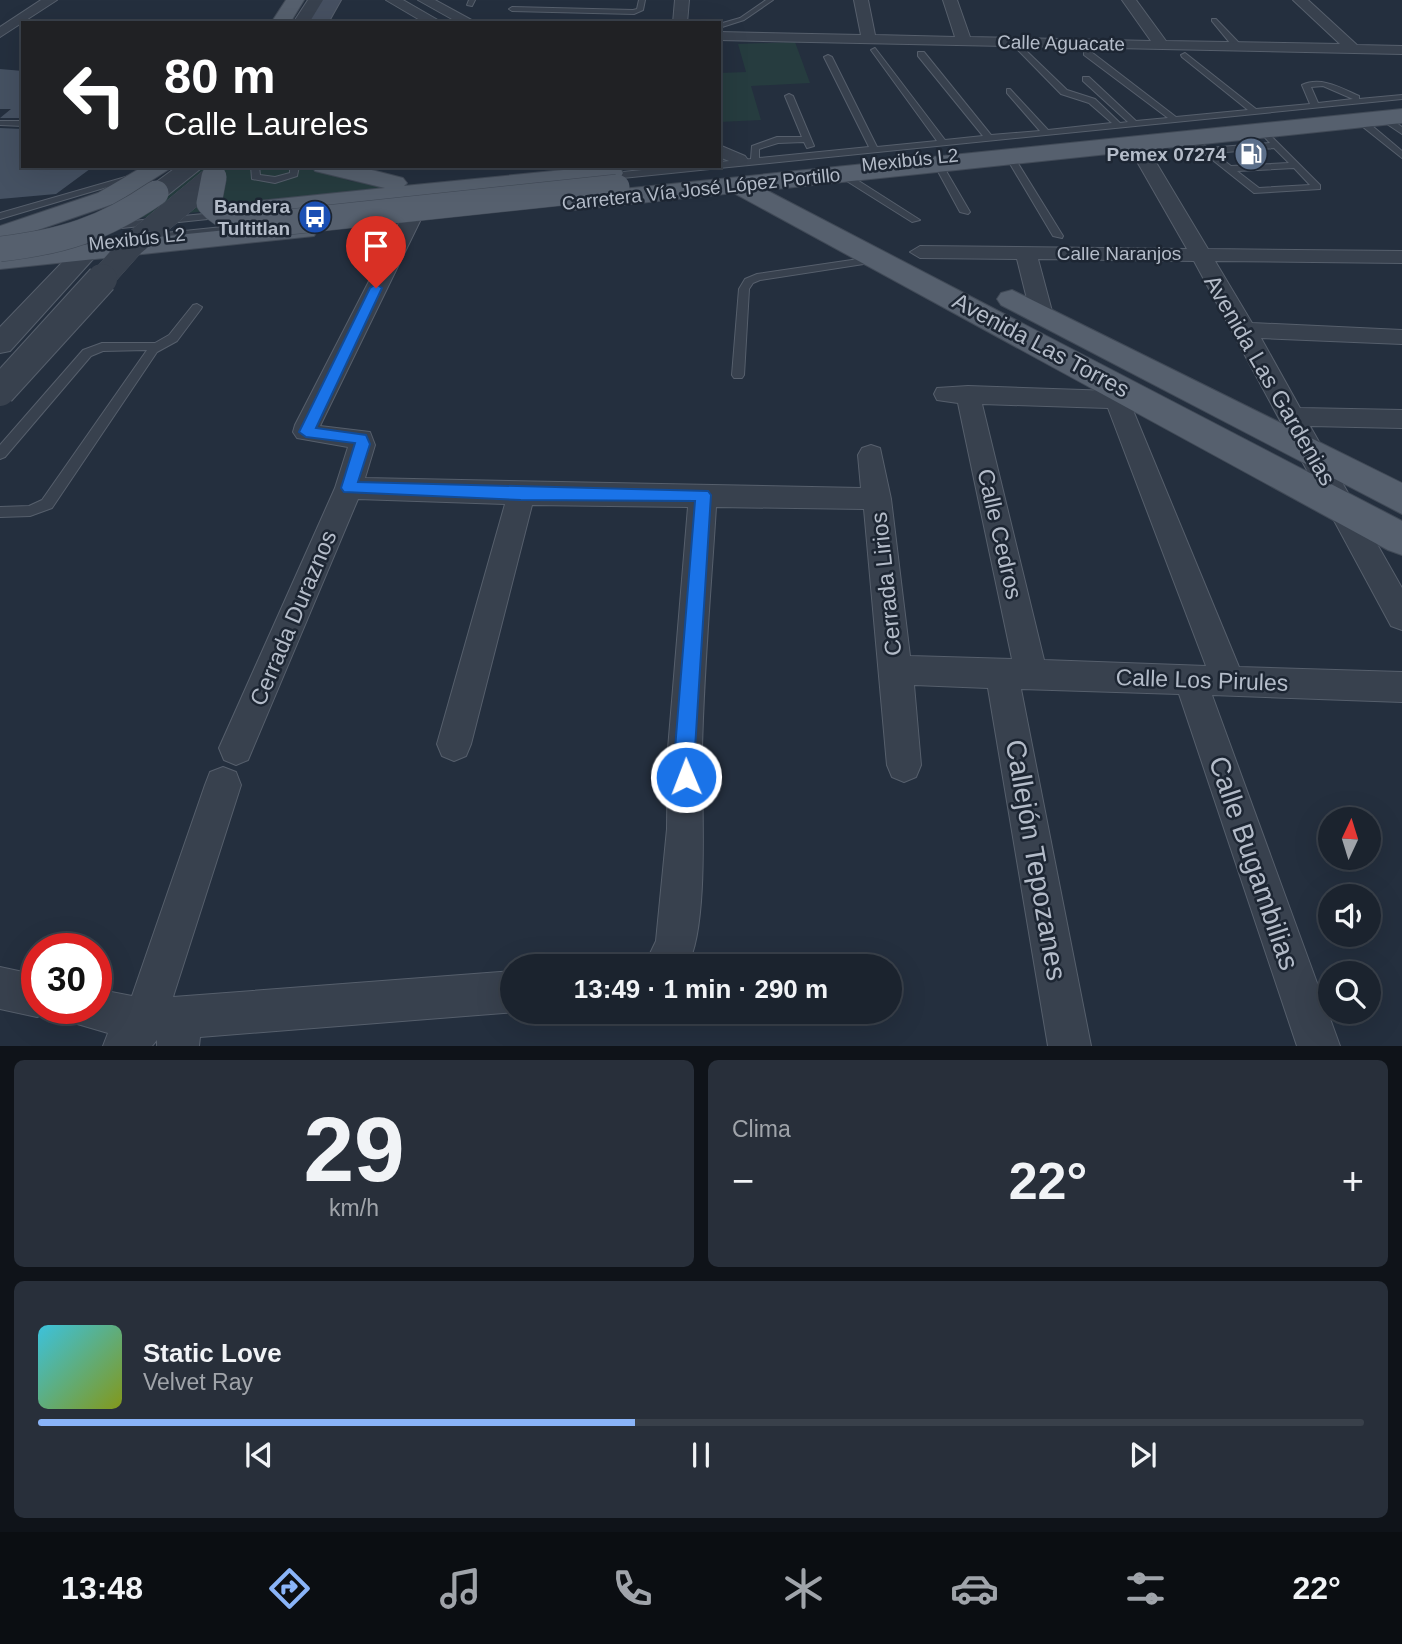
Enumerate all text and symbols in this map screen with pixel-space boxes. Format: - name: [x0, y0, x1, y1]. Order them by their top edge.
- street label: Calle Aguacate: [997, 31, 1125, 55]
- icon: left: [49, 49, 140, 140]
- text: 80 m: [164, 49, 276, 103]
- text: Calle Laureles: [164, 106, 369, 142]
- fuel station icon: Pemex 07274: [1232, 135, 1270, 173]
- street label: Mexibús L2: [861, 144, 959, 176]
- place label: Pemex 07274: [1107, 144, 1226, 165]
- street label: Carretera Vía José López Portillo: [561, 164, 841, 214]
- place label: Bandera Tultitlan: [214, 196, 290, 239]
- bus stop icon: Bandera Tultitlan: [296, 198, 334, 236]
- pin: [346, 216, 406, 288]
- street label: Mexibús L2: [88, 223, 186, 255]
- icon: arrive: [357, 227, 395, 265]
- street label: Calle Naranjos: [1057, 243, 1181, 264]
- street label: Avenida Las Gardenias: [1199, 270, 1341, 490]
- street label: Avenida Las Torres: [948, 287, 1134, 403]
- street label: Calle Cedros: [972, 466, 1028, 602]
- street label: Cerrada Lirios: [866, 511, 906, 657]
- street label: Cerrada Duraznos: [244, 526, 342, 710]
- street label: Calle Los Pirules: [1115, 664, 1289, 696]
- street label: Callejón Tepozanes: [1000, 737, 1072, 983]
- position arrow: [649, 740, 723, 814]
- street label: Calle Bugambilias: [1203, 752, 1305, 974]
- north arrow: [1318, 807, 1381, 870]
- map controls: [1318, 807, 1381, 1024]
- button: sound: [1318, 884, 1381, 947]
- speed limit sign: 30: [21, 933, 112, 1024]
- button: search: [1318, 961, 1381, 1024]
- text: 13:49 · 1 min · 290 m: [574, 974, 828, 1004]
- text: 29: [303, 1099, 405, 1200]
- text: Clima: [732, 1116, 791, 1142]
- text: 22°: [1009, 1152, 1087, 1210]
- text: −: [732, 1160, 754, 1202]
- text: +: [1342, 1160, 1364, 1202]
- text: km/h: [329, 1195, 379, 1221]
- text: Static Love: [143, 1338, 282, 1368]
- text: Velvet Ray: [143, 1369, 253, 1395]
- icon: previous: [240, 1436, 278, 1474]
- icon: pause: [682, 1436, 720, 1474]
- icon: next: [1124, 1436, 1162, 1474]
- icon: directions: [265, 1564, 314, 1613]
- icon: music: [436, 1564, 485, 1613]
- icon: phone: [608, 1564, 657, 1613]
- icon: climate: [779, 1564, 828, 1613]
- icon: car: [950, 1564, 999, 1613]
- icon: filters: [1121, 1564, 1170, 1613]
- text: 13:48: [61, 1570, 143, 1606]
- text: 22°: [1292, 1570, 1341, 1606]

